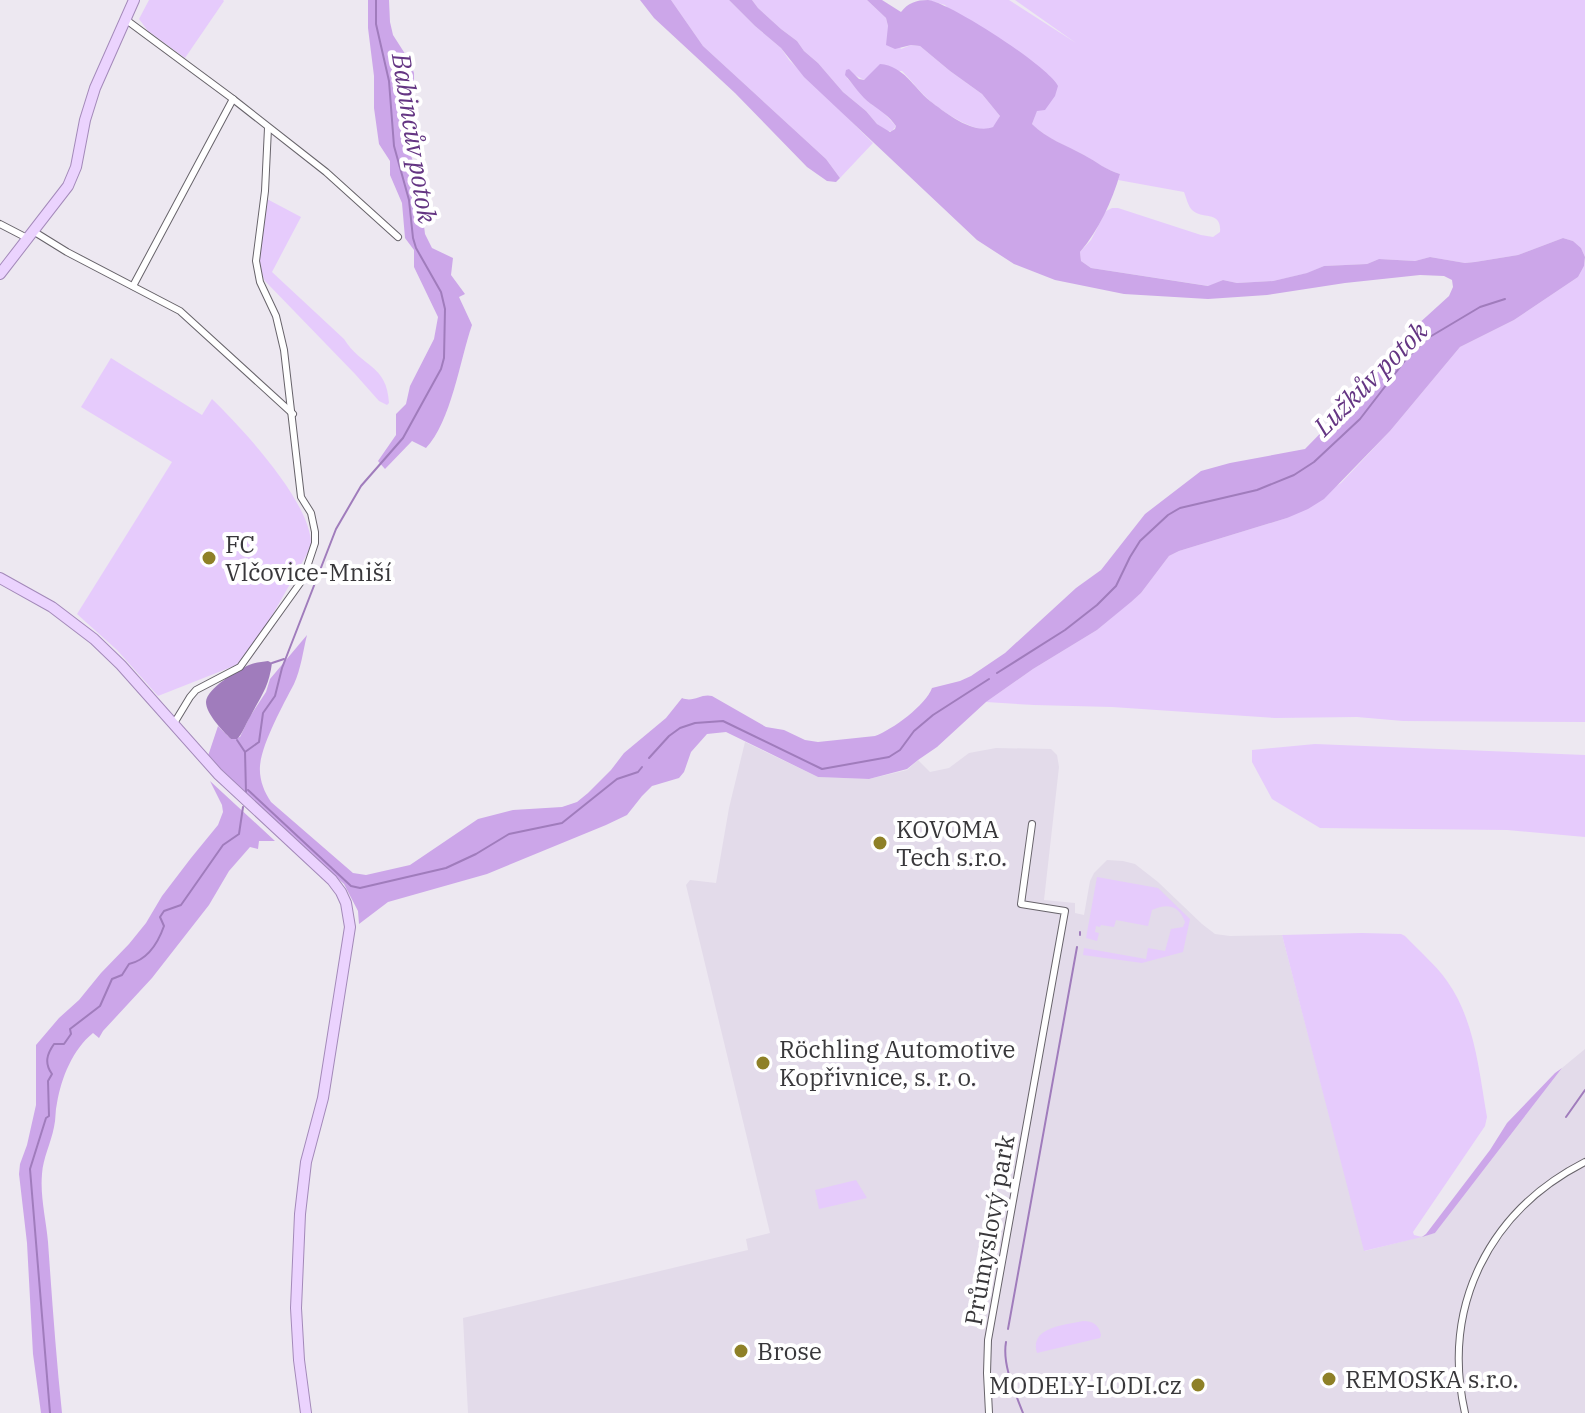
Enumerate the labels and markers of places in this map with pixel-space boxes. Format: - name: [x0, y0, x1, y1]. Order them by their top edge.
- place label: FC Vlčovice-Mniší: [225, 528, 392, 588]
- marker: FC Vlčovice-Mniší: [200, 549, 218, 567]
- place label: KOVOMA Tech s.r.o.: [896, 813, 1007, 873]
- marker: KOVOMA Tech s.r.o.: [871, 834, 889, 852]
- place label: Röchling Automotive Kopřivnice, s. r. o.: [779, 1033, 1015, 1093]
- marker: Röchling Automotive Kopřivnice, s. r. o.: [754, 1054, 772, 1072]
- place label: Brose: [757, 1335, 822, 1367]
- marker: Brose: [732, 1342, 750, 1360]
- place label: REMOSKA s.r.o.: [1345, 1363, 1519, 1395]
- place label: MODELY-LODI.cz: [989, 1369, 1182, 1401]
- marker: REMOSKA s.r.o.: [1320, 1370, 1338, 1388]
- marker: MODELY-LODI.cz: [1189, 1376, 1207, 1394]

